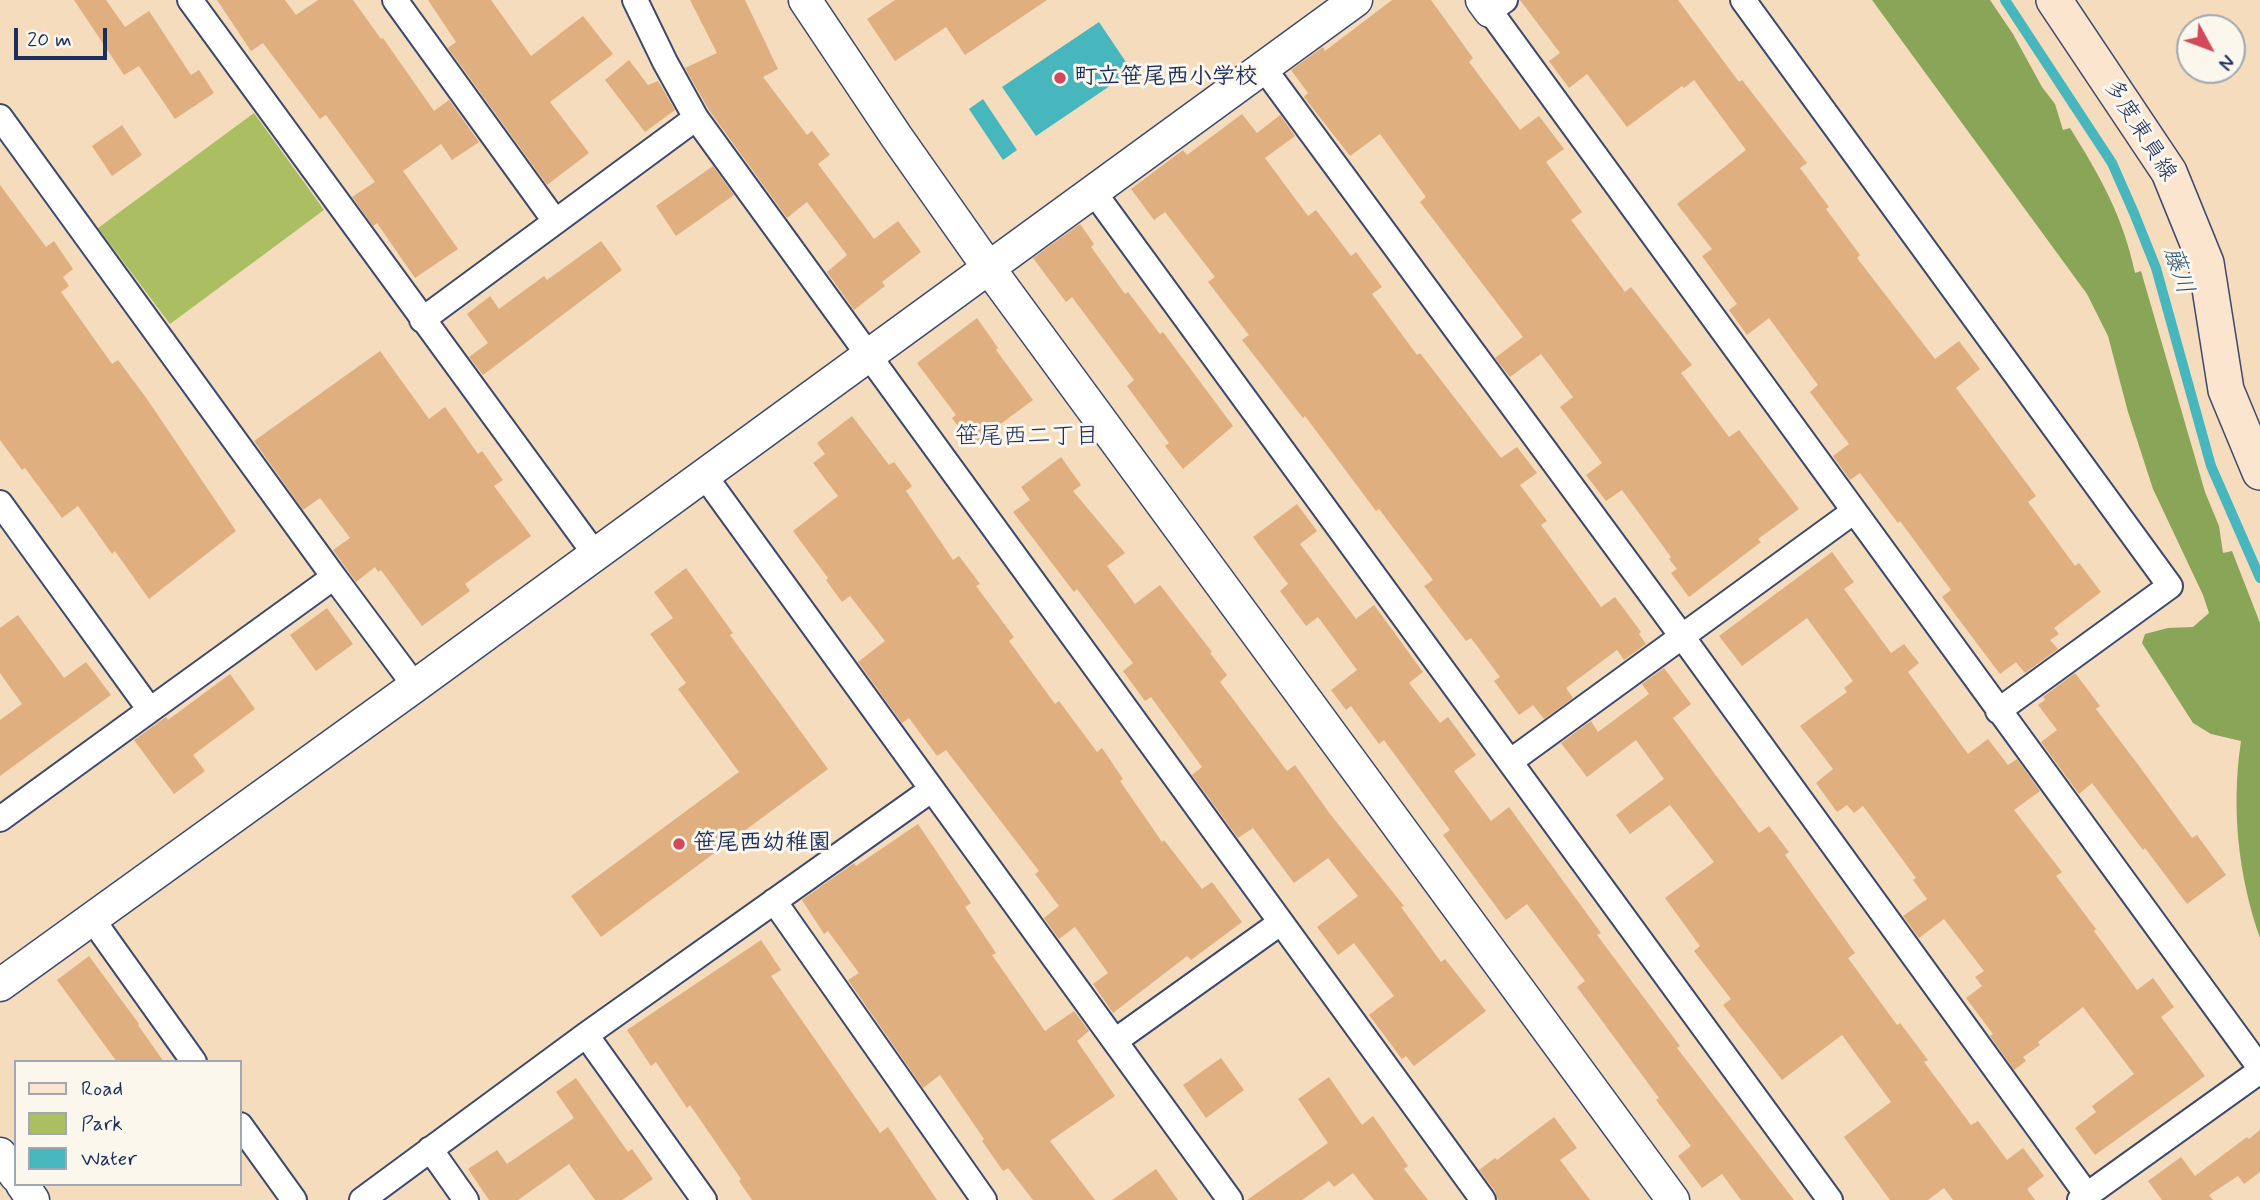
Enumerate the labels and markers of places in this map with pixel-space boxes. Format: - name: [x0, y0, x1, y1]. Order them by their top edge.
- place label: 町立笹尾西小学校: [1074, 64, 1258, 92]
- marker: 町立笹尾西小学校: [1052, 70, 1068, 86]
- place label: 笹尾西幼稚園: [693, 830, 831, 858]
- marker: 笹尾西幼稚園: [671, 836, 687, 852]

